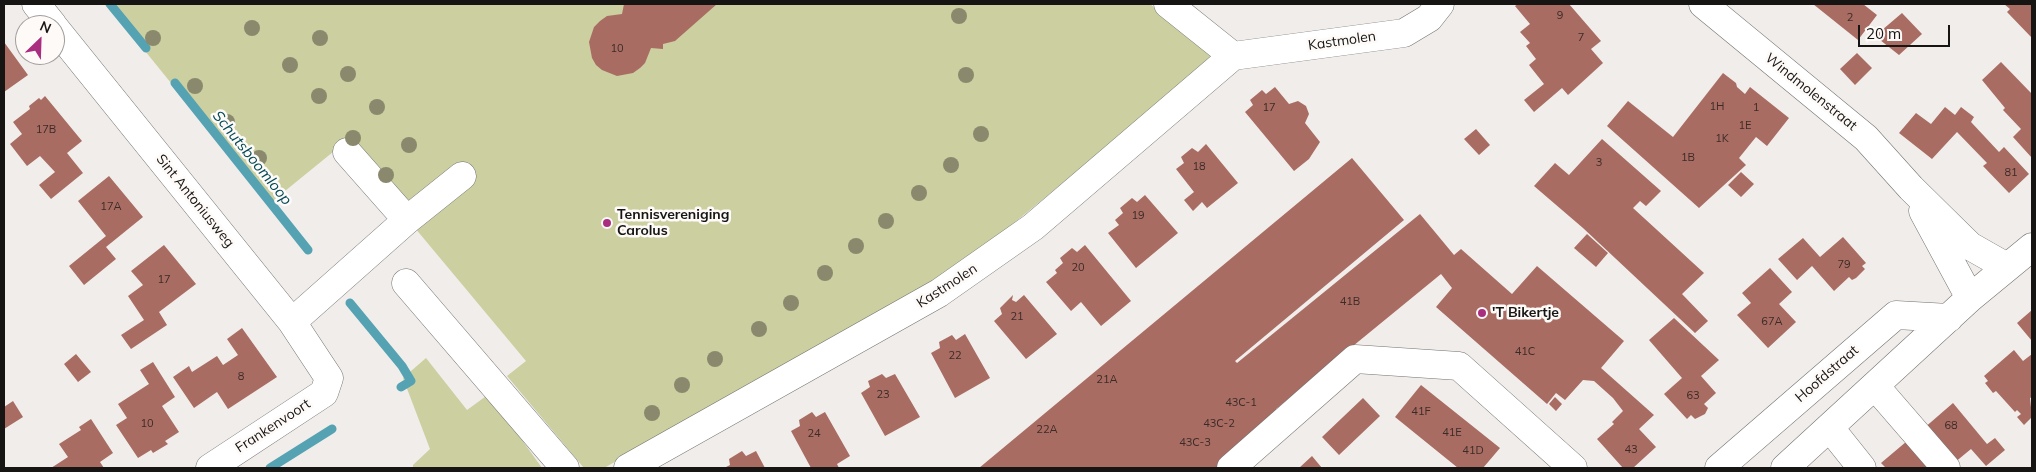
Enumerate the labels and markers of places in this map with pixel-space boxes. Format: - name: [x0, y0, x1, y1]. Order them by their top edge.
- place label: Tennisvereniging Carolus: [617, 207, 729, 240]
- marker: Tennisvereniging Carolus: [601, 217, 613, 229]
- place label: 'T Bikertje: [1492, 305, 1559, 321]
- marker: 'T Bikertje: [1476, 307, 1488, 319]

